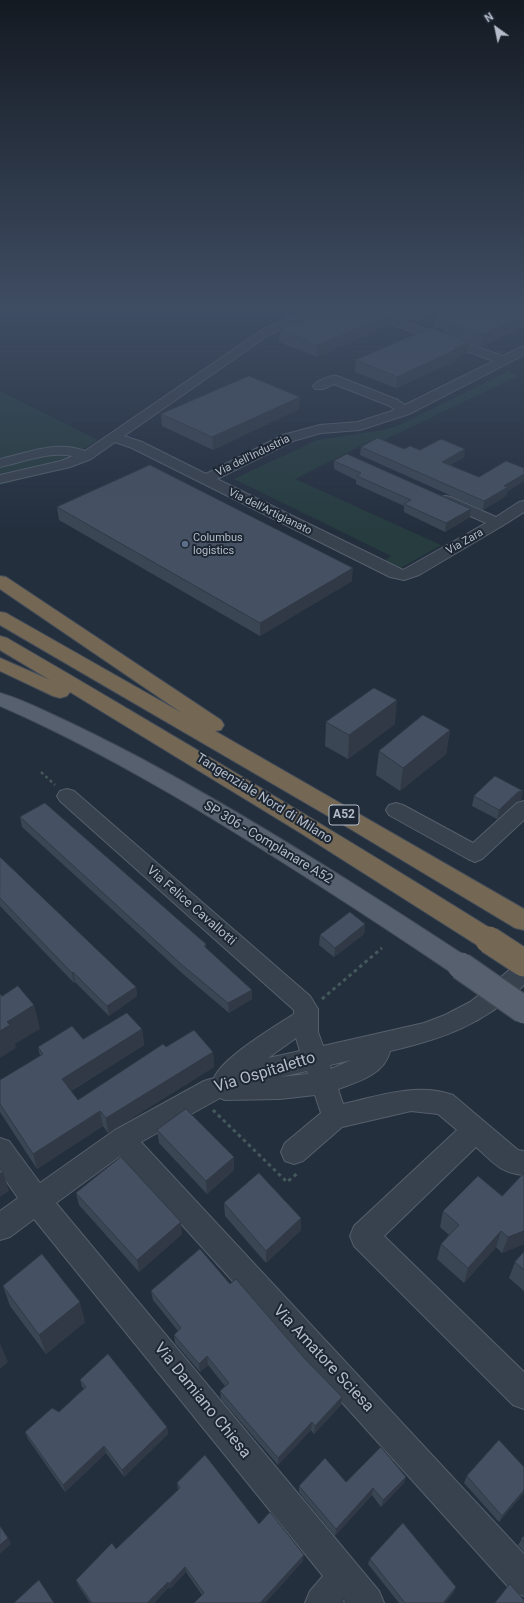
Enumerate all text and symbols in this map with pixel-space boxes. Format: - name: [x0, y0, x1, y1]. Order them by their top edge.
- north arrow: [476, 8, 516, 48]
- text: N: [482, 10, 496, 25]
- street label: Via dell'Industria: [214, 432, 292, 480]
- street label: Via dell'Artigianato: [226, 486, 314, 538]
- street label: Via Zara: [444, 526, 486, 558]
- place label: Columbus logistics: [193, 531, 243, 557]
- marker: Columbus logistics: [180, 539, 190, 549]
- street label: Tangenziale Nord di Milano: [193, 751, 335, 847]
- street label: SP 306 - Complanare A52: [201, 798, 335, 888]
- road number: A52: [329, 805, 359, 825]
- street label: Via Felice Cavallotti: [143, 863, 239, 949]
- street label: Via Ospitaletto: [212, 1049, 318, 1097]
- street label: Via Amatore Sciesa: [269, 1302, 377, 1416]
- street label: Via Damiano Chiesa: [150, 1339, 254, 1463]

